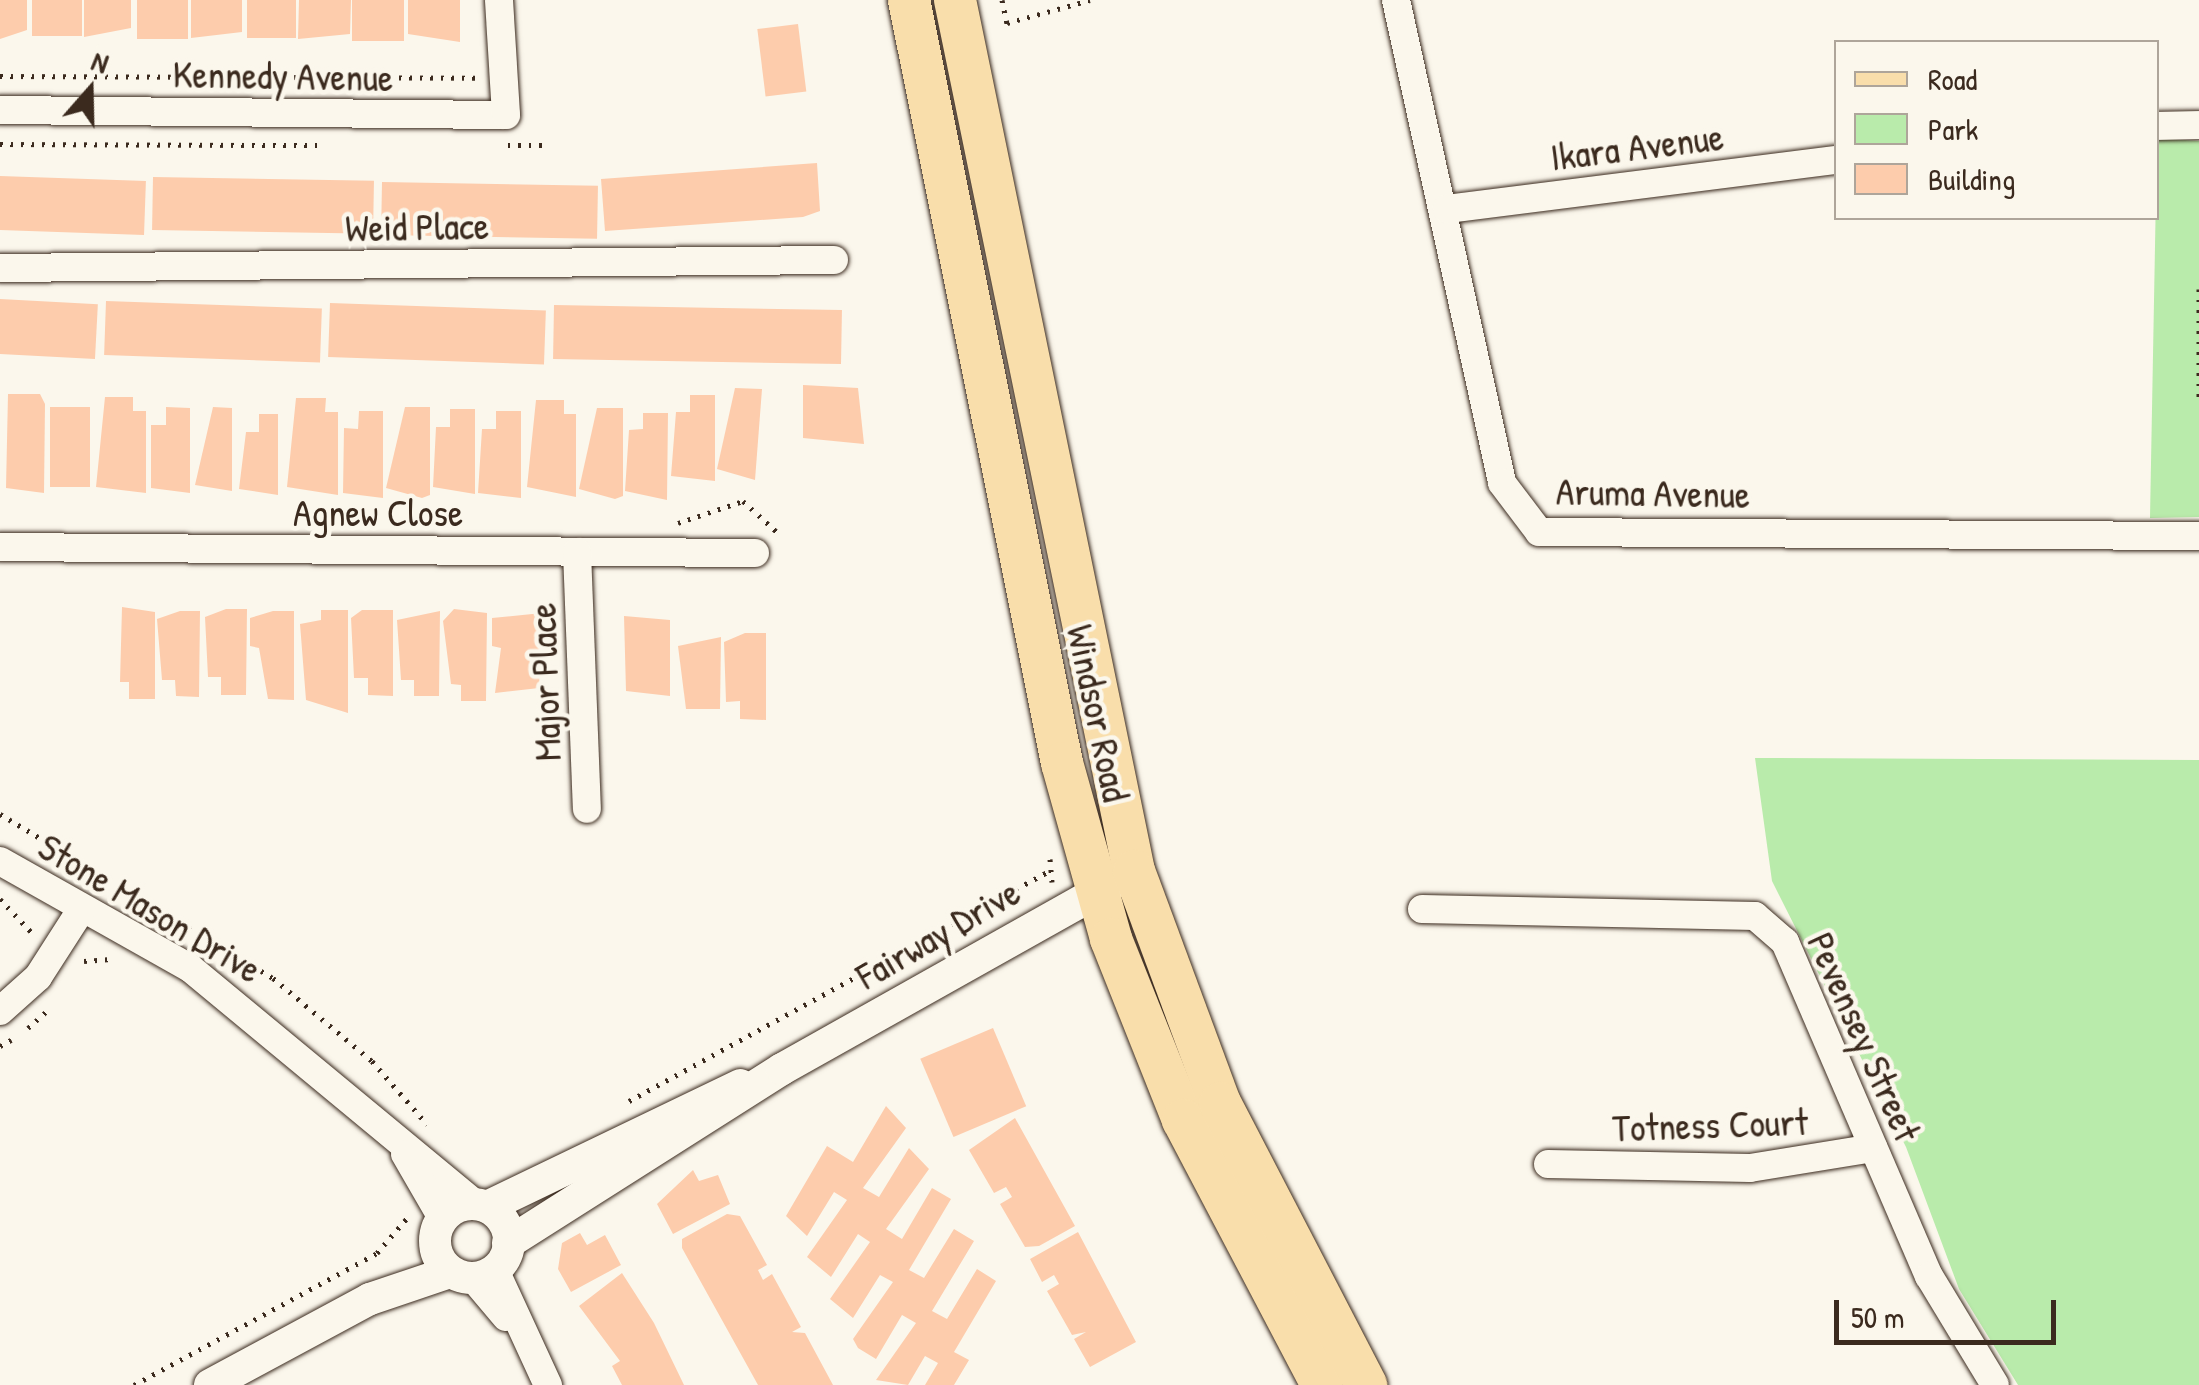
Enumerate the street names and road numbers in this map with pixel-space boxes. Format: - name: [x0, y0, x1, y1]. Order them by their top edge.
- street label: Kennedy Avenue: [172, 51, 394, 101]
- street label: Ikara Avenue: [1548, 114, 1726, 180]
- street label: Weid Place: [345, 203, 489, 251]
- street label: Aruma Avenue: [1556, 469, 1750, 517]
- street label: Agnew Close: [293, 490, 463, 536]
- street label: Major Place: [519, 602, 571, 762]
- street label: Windsor Road: [1057, 620, 1139, 806]
- street label: Stone Mason Drive: [30, 824, 270, 992]
- street label: Fairway Drive: [848, 869, 1028, 999]
- street label: Pevensey Street: [1798, 925, 1930, 1149]
- street label: Totness Court: [1612, 1099, 1808, 1151]

